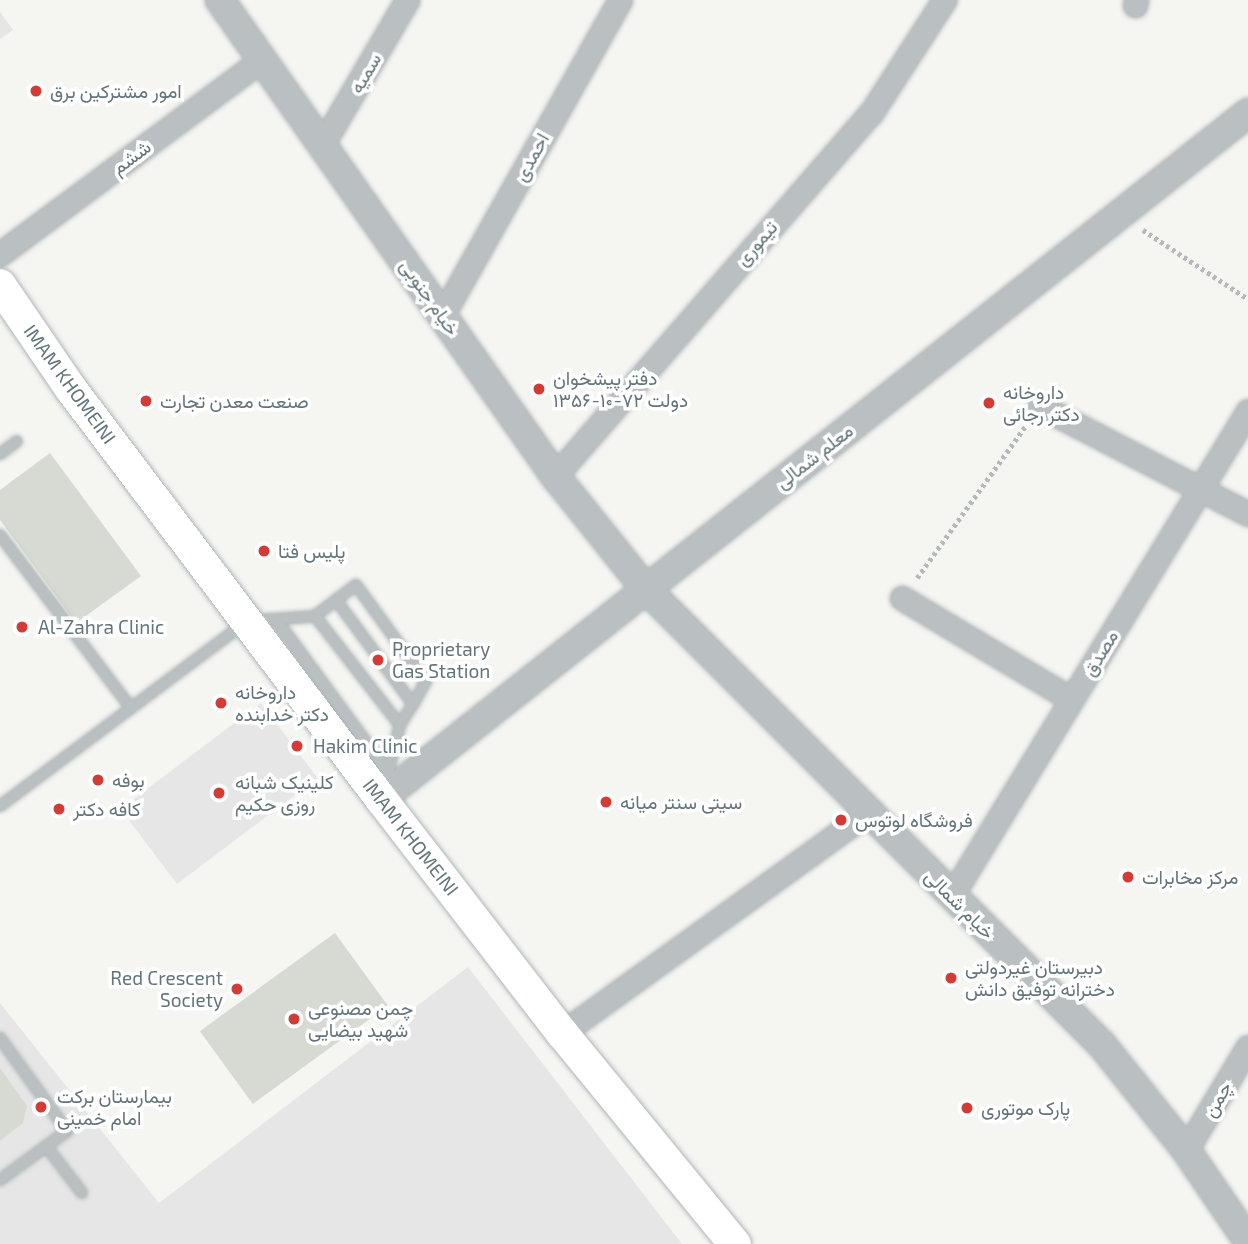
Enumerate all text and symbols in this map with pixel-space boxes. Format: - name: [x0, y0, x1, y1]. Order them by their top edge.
- street label: سميه: [344, 49, 386, 97]
- place label: امور مشترکین برق: [50, 80, 182, 102]
- marker: امور مشترکین برق: [28, 83, 44, 99]
- street label: احمدی: [509, 129, 553, 185]
- street label: ششم: [107, 135, 155, 179]
- street label: تیموری: [730, 216, 782, 270]
- street label: خیام جنوبی: [396, 255, 464, 339]
- street label: IMAM KHOMEINI: [19, 320, 121, 448]
- place label: دفتر پیشخوان دولت ۷۲-۱۰-۱۳۵۶: [553, 367, 688, 411]
- marker: دفتر پیشخوان دولت ۷۲-۱۰-۱۳۵۶: [531, 381, 547, 397]
- place label: داروخانه دکتر رجائی: [1003, 381, 1080, 425]
- place label: صنعت معدن تجارت: [160, 390, 309, 412]
- marker: صنعت معدن تجارت: [138, 393, 154, 409]
- marker: داروخانه دکتر رجائی: [981, 395, 997, 411]
- street label: معلم شمالی: [771, 419, 857, 493]
- place label: پلیس فتا: [278, 540, 346, 562]
- marker: پلیس فتا: [256, 543, 272, 559]
- place label: Al-Zahra Clinic: [38, 616, 164, 638]
- marker: Al-Zahra Clinic: [12, 617, 32, 637]
- street label: مصدق: [1077, 626, 1123, 680]
- place label: Proprietary Gas Station: [392, 638, 490, 682]
- marker: Proprietary Gas Station: [370, 652, 386, 668]
- place label: داروخانه دکتر خدابنده: [235, 681, 329, 725]
- marker: داروخانه دکتر خدابنده: [213, 695, 229, 711]
- place label: Hakim Clinic: [313, 735, 418, 757]
- marker: Hakim Clinic: [287, 736, 307, 756]
- place label: بوفه: [112, 769, 145, 791]
- place label: کلینیک شبانه روزی حکیم: [235, 771, 334, 815]
- marker: بوفه: [90, 772, 106, 788]
- street label: IMAM KHOMEINI: [358, 774, 464, 900]
- marker: کلینیک شبانه روزی حکیم: [209, 783, 229, 803]
- place label: سیتی سنتر میانه: [620, 791, 742, 813]
- marker: سیتی سنتر میانه: [598, 794, 614, 810]
- place label: کافه دکتر: [73, 798, 141, 820]
- marker: کافه دکتر: [51, 801, 67, 817]
- place label: فروشگاه لوتوس: [855, 809, 973, 831]
- marker: فروشگاه لوتوس: [833, 812, 849, 828]
- street label: خیام شمالی: [921, 865, 999, 943]
- place label: مرکز مخابرات: [1142, 866, 1238, 888]
- marker: مرکز مخابرات: [1120, 869, 1136, 885]
- place label: دبیرستان غیردولتی دخترانه توفیق دانش: [965, 956, 1115, 1000]
- place label: Red Crescent Society: [110, 967, 223, 1011]
- marker: دبیرستان غیردولتی دخترانه توفیق دانش: [943, 970, 959, 986]
- marker: Red Crescent Society: [229, 981, 245, 997]
- place label: چمن مصنوعی شهید بیضایی: [308, 997, 413, 1041]
- marker: چمن مصنوعی شهید بیضایی: [286, 1011, 302, 1027]
- street label: چمن: [1198, 1077, 1236, 1121]
- place label: بیمارستان برکت امام خمینی: [57, 1085, 172, 1129]
- marker: بیمارستان برکت امام خمینی: [31, 1097, 51, 1117]
- place label: پارک موتوری: [981, 1097, 1070, 1119]
- marker: پارک موتوری: [959, 1100, 975, 1116]

